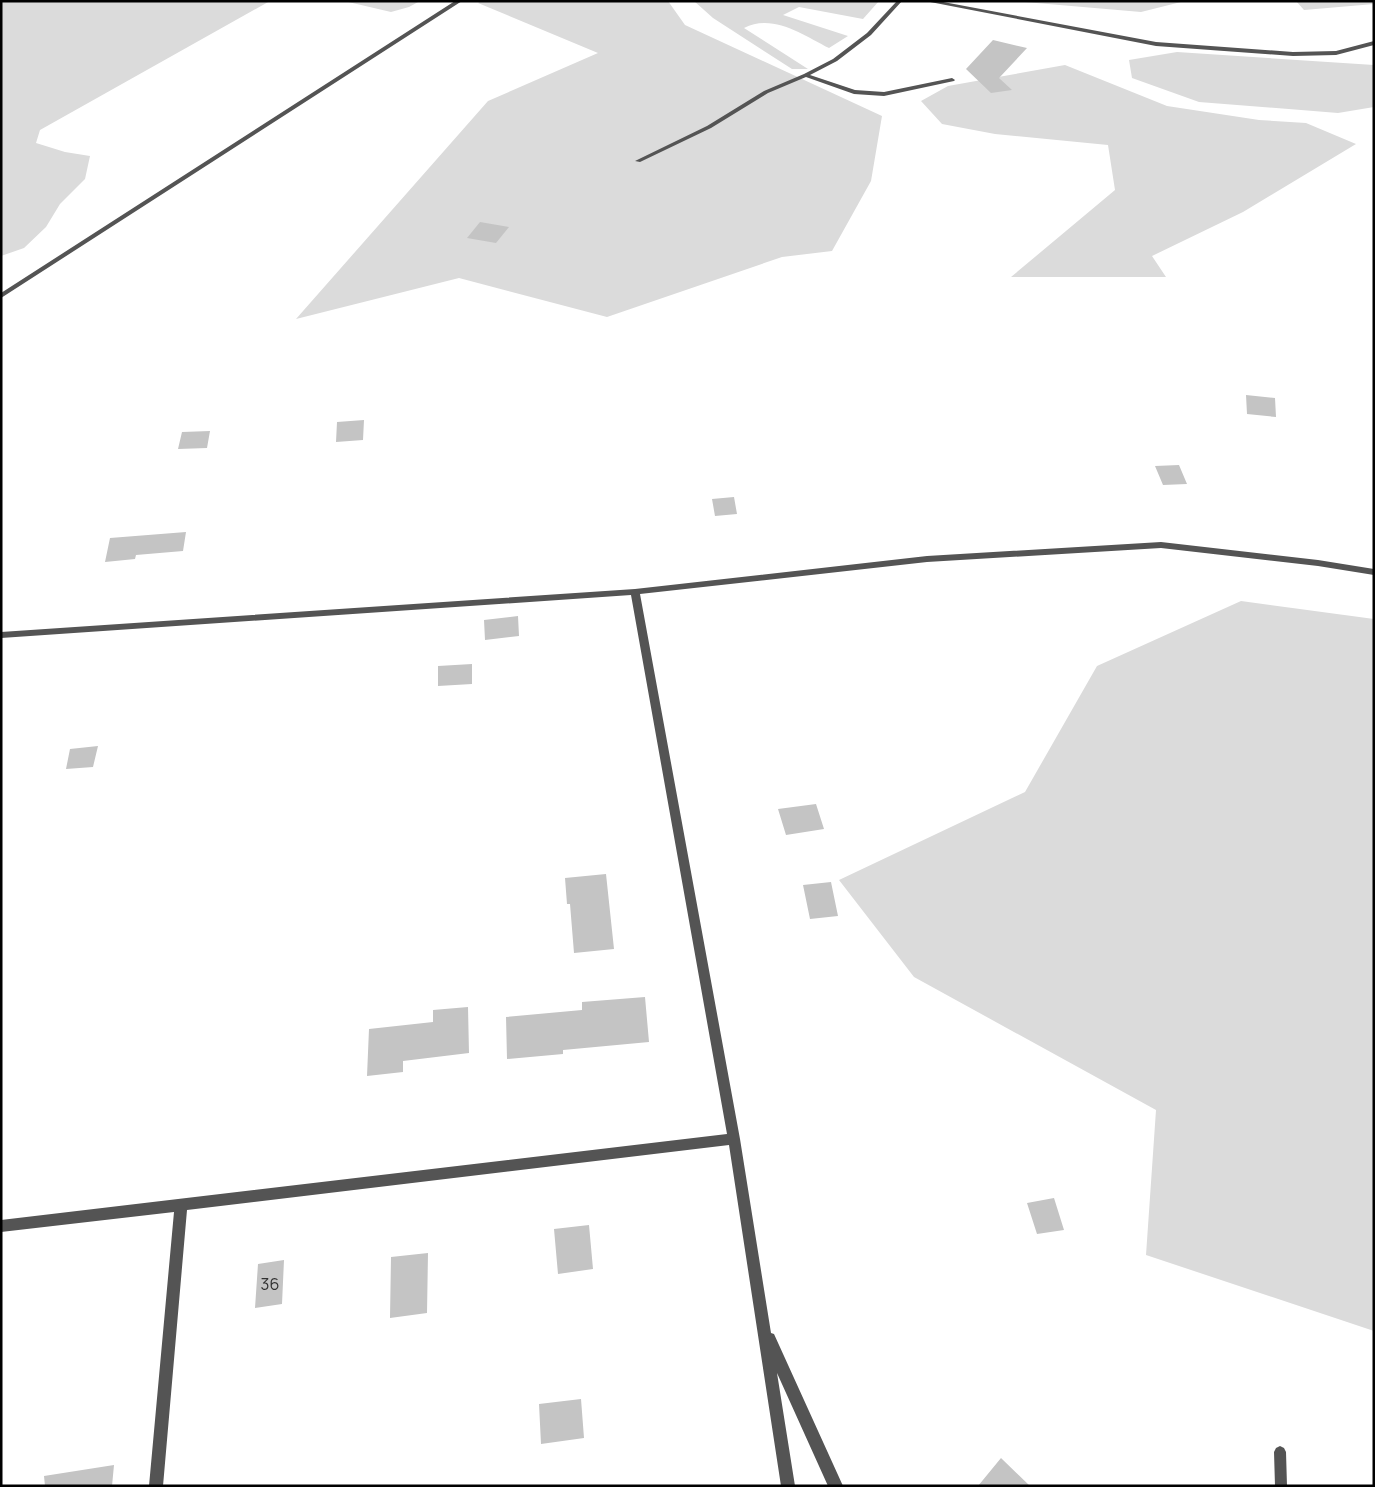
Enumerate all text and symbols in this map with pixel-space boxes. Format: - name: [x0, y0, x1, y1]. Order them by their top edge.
- house number: 36: [261, 1273, 279, 1295]

